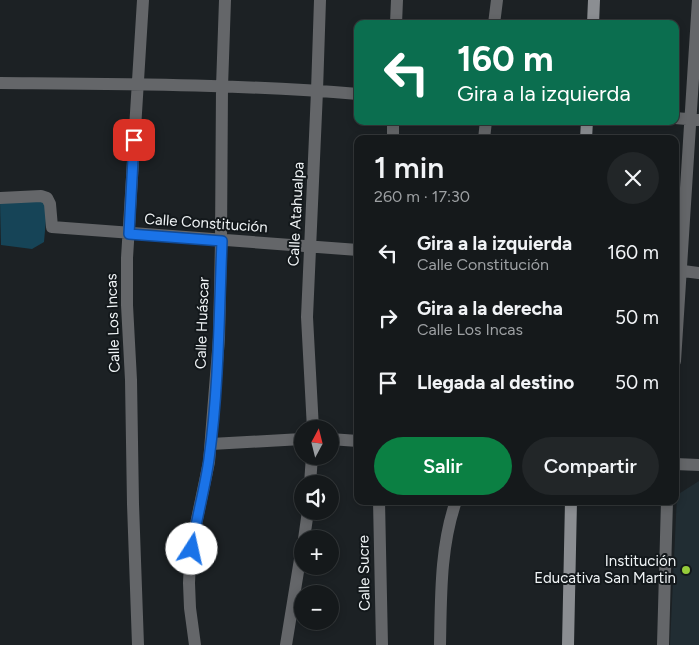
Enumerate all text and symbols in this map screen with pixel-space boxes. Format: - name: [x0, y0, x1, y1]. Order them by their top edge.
- text: 160 m: [457, 38, 554, 80]
- icon: left: [374, 40, 439, 105]
- text: Gira a la izquierda: [457, 80, 631, 107]
- pin: [113, 119, 155, 161]
- icon: arrive: [120, 126, 148, 154]
- text: 1 min: [374, 149, 444, 186]
- button: close: [607, 152, 659, 204]
- street label: Calle Atahualpa: [284, 161, 308, 267]
- text: 260 m · 17:30: [374, 187, 470, 206]
- street label: Calle Constitución: [144, 210, 268, 236]
- text: Gira a la izquierda: [417, 232, 572, 255]
- icon: left: [374, 239, 402, 267]
- text: 160 m: [607, 241, 659, 264]
- text: Calle Constitución: [417, 255, 549, 274]
- street label: Calle Los Incas: [102, 273, 124, 373]
- street label: Calle Huáscar: [191, 277, 213, 369]
- text: Gira a la derecha: [417, 297, 563, 320]
- icon: right: [374, 304, 402, 332]
- text: 50 m: [615, 306, 659, 329]
- text: Calle Los Incas: [417, 320, 523, 339]
- icon: arrive: [374, 369, 402, 397]
- text: Llegada al destino: [417, 371, 574, 394]
- text: 50 m: [615, 371, 659, 394]
- north arrow: [294, 420, 339, 465]
- map controls: [294, 420, 339, 630]
- button: Salir: [374, 437, 512, 495]
- button: Compartir: [522, 437, 659, 495]
- button: sound: [294, 475, 339, 520]
- position arrow: [165, 522, 217, 574]
- button: +: [294, 530, 339, 575]
- street label: Calle Sucre: [354, 535, 374, 611]
- place label: Institución Educativa San Martin: [534, 552, 676, 587]
- marker: Institución Educativa San Martin: [680, 564, 692, 576]
- button: −: [294, 585, 339, 630]

